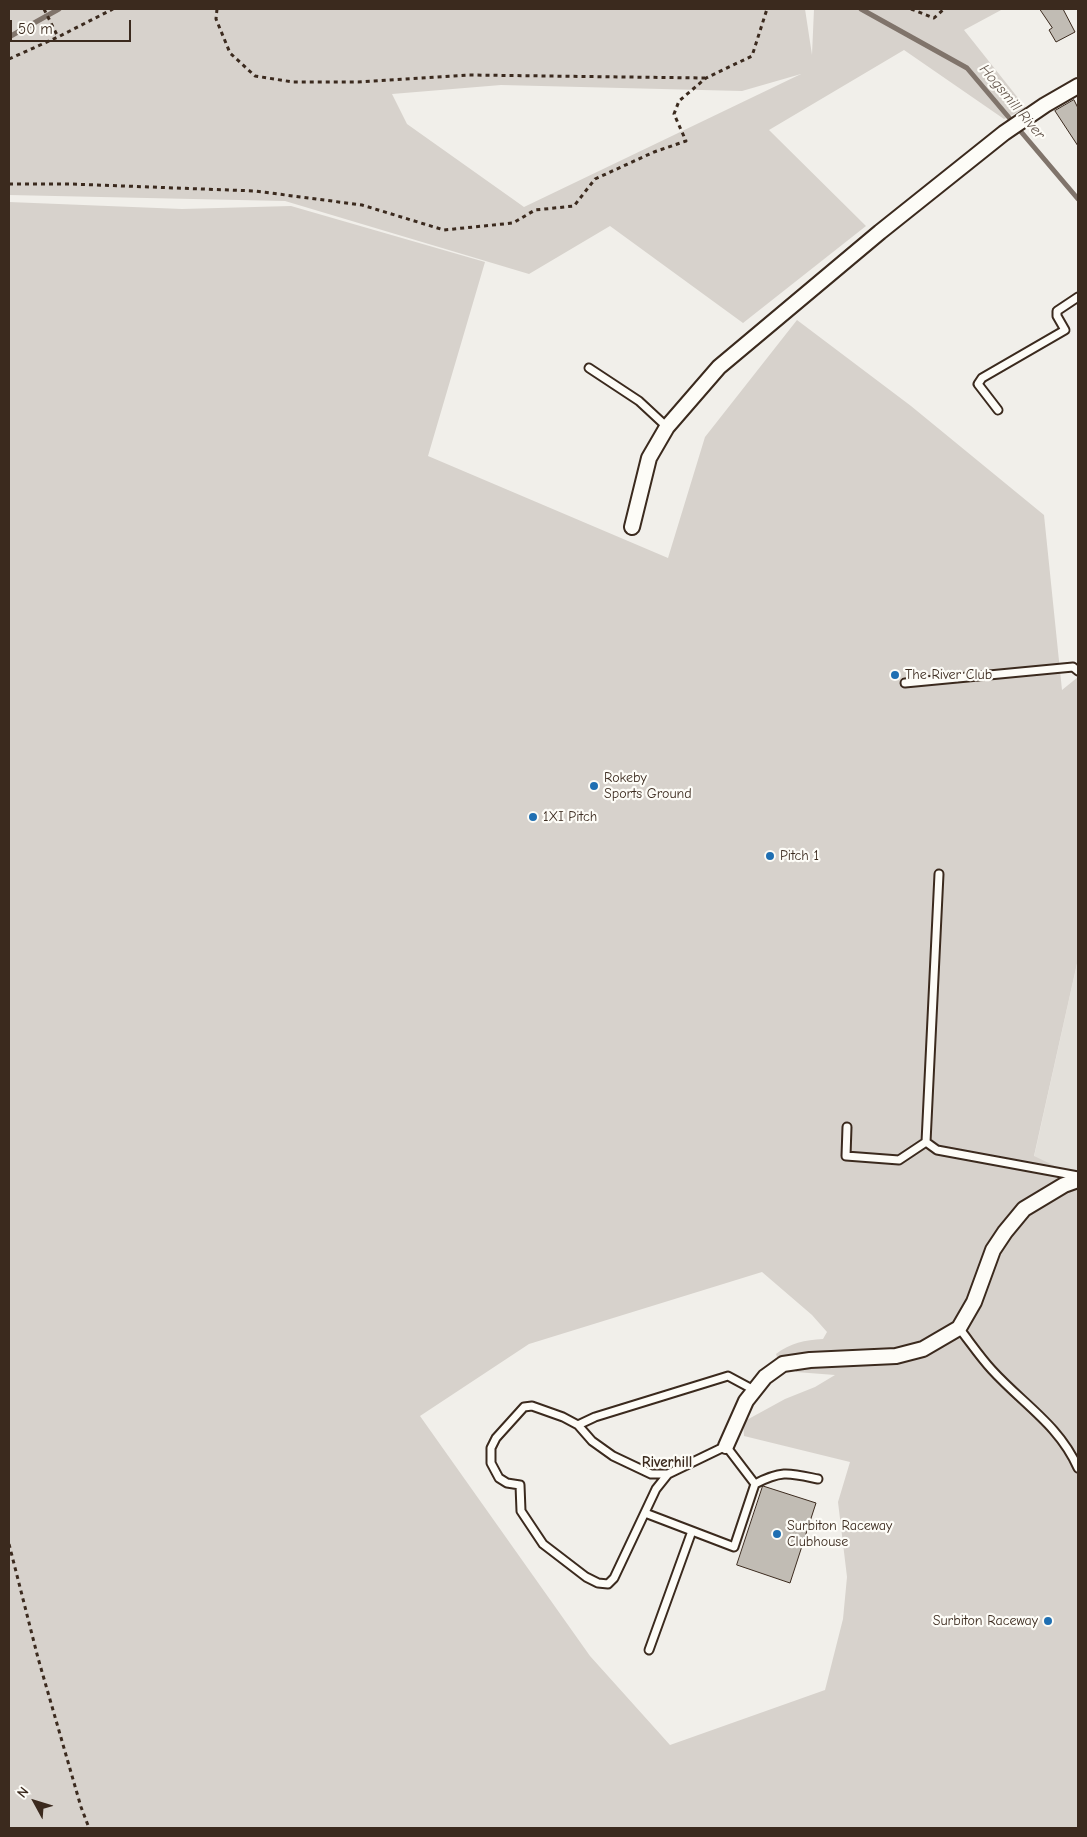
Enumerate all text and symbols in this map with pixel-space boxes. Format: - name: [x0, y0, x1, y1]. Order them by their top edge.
- scale bar: [12, 10, 134, 42]
- text: 50 m: [18, 20, 53, 38]
- water label: Hogsmill River: [975, 61, 1049, 143]
- place label: The River Club: [905, 667, 992, 683]
- marker: The River Club: [889, 669, 901, 681]
- place label: Rokeby Sports Ground: [604, 770, 692, 802]
- marker: Rokeby Sports Ground: [588, 780, 600, 792]
- place label: 1XI Pitch: [543, 809, 597, 825]
- marker: 1XI Pitch: [527, 811, 539, 823]
- place label: Pitch 1: [780, 848, 819, 864]
- marker: Pitch 1: [764, 850, 776, 862]
- district label: Riverhill: [642, 1454, 692, 1472]
- place label: Surbiton Raceway Clubhouse: [787, 1518, 892, 1550]
- marker: Surbiton Raceway Clubhouse: [771, 1528, 783, 1540]
- place label: Surbiton Raceway: [933, 1613, 1038, 1629]
- marker: Surbiton Raceway: [1042, 1615, 1054, 1627]
- north arrow: [10, 1777, 60, 1827]
- text: N: [13, 1783, 32, 1801]

